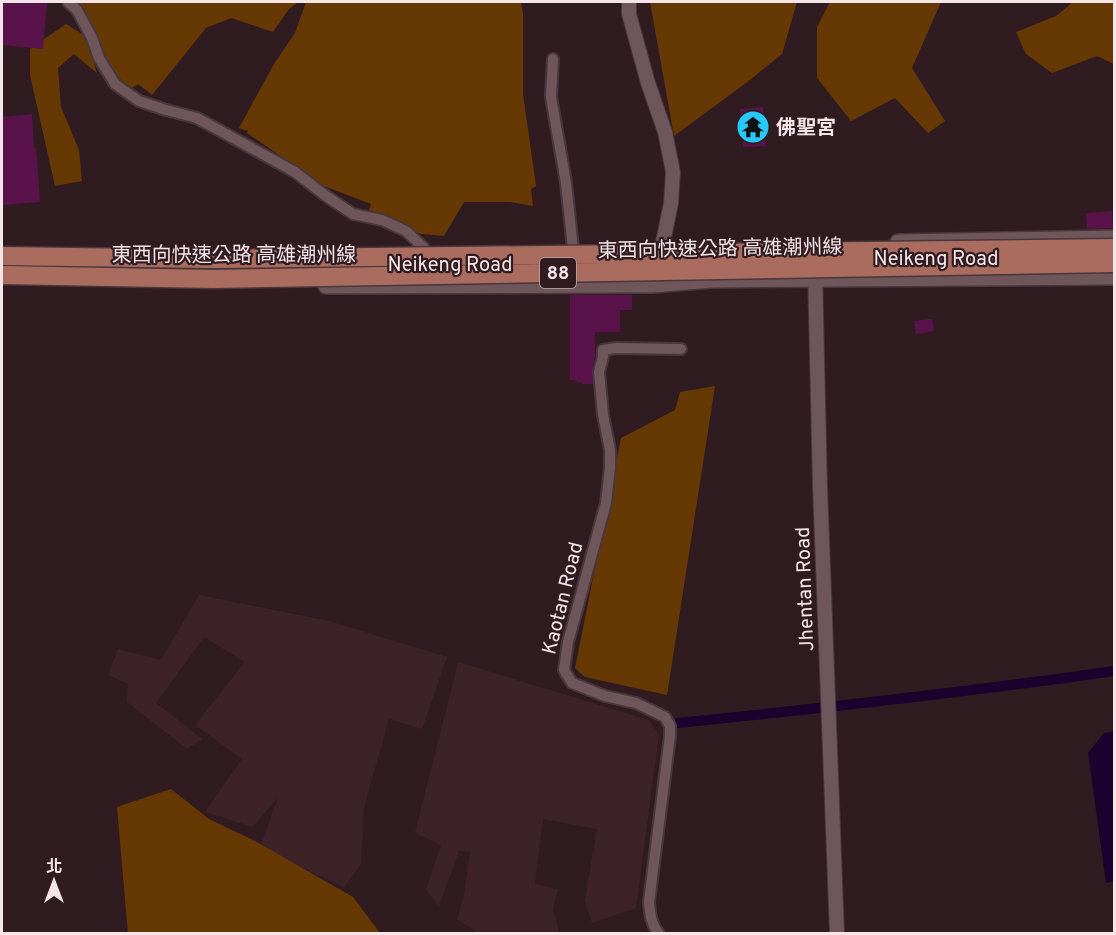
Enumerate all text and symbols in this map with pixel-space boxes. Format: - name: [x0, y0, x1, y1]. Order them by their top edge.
- temple icon: 佛聖宮: [735, 109, 771, 145]
- place label: 佛聖宮: [776, 116, 836, 142]
- street label: 東西向快速公路 高雄潮州線: [597, 235, 843, 265]
- street label: 東西向快速公路 高雄潮州線: [112, 243, 356, 269]
- street label: Neikeng Road: [874, 247, 998, 273]
- street label: Neikeng Road: [388, 253, 512, 279]
- road number: 88: [540, 258, 576, 288]
- street label: Jhentan Road: [791, 526, 821, 652]
- street label: Kaotan Road: [537, 540, 590, 657]
- north arrow: [24, 851, 84, 911]
- text: 北: [46, 858, 62, 878]

